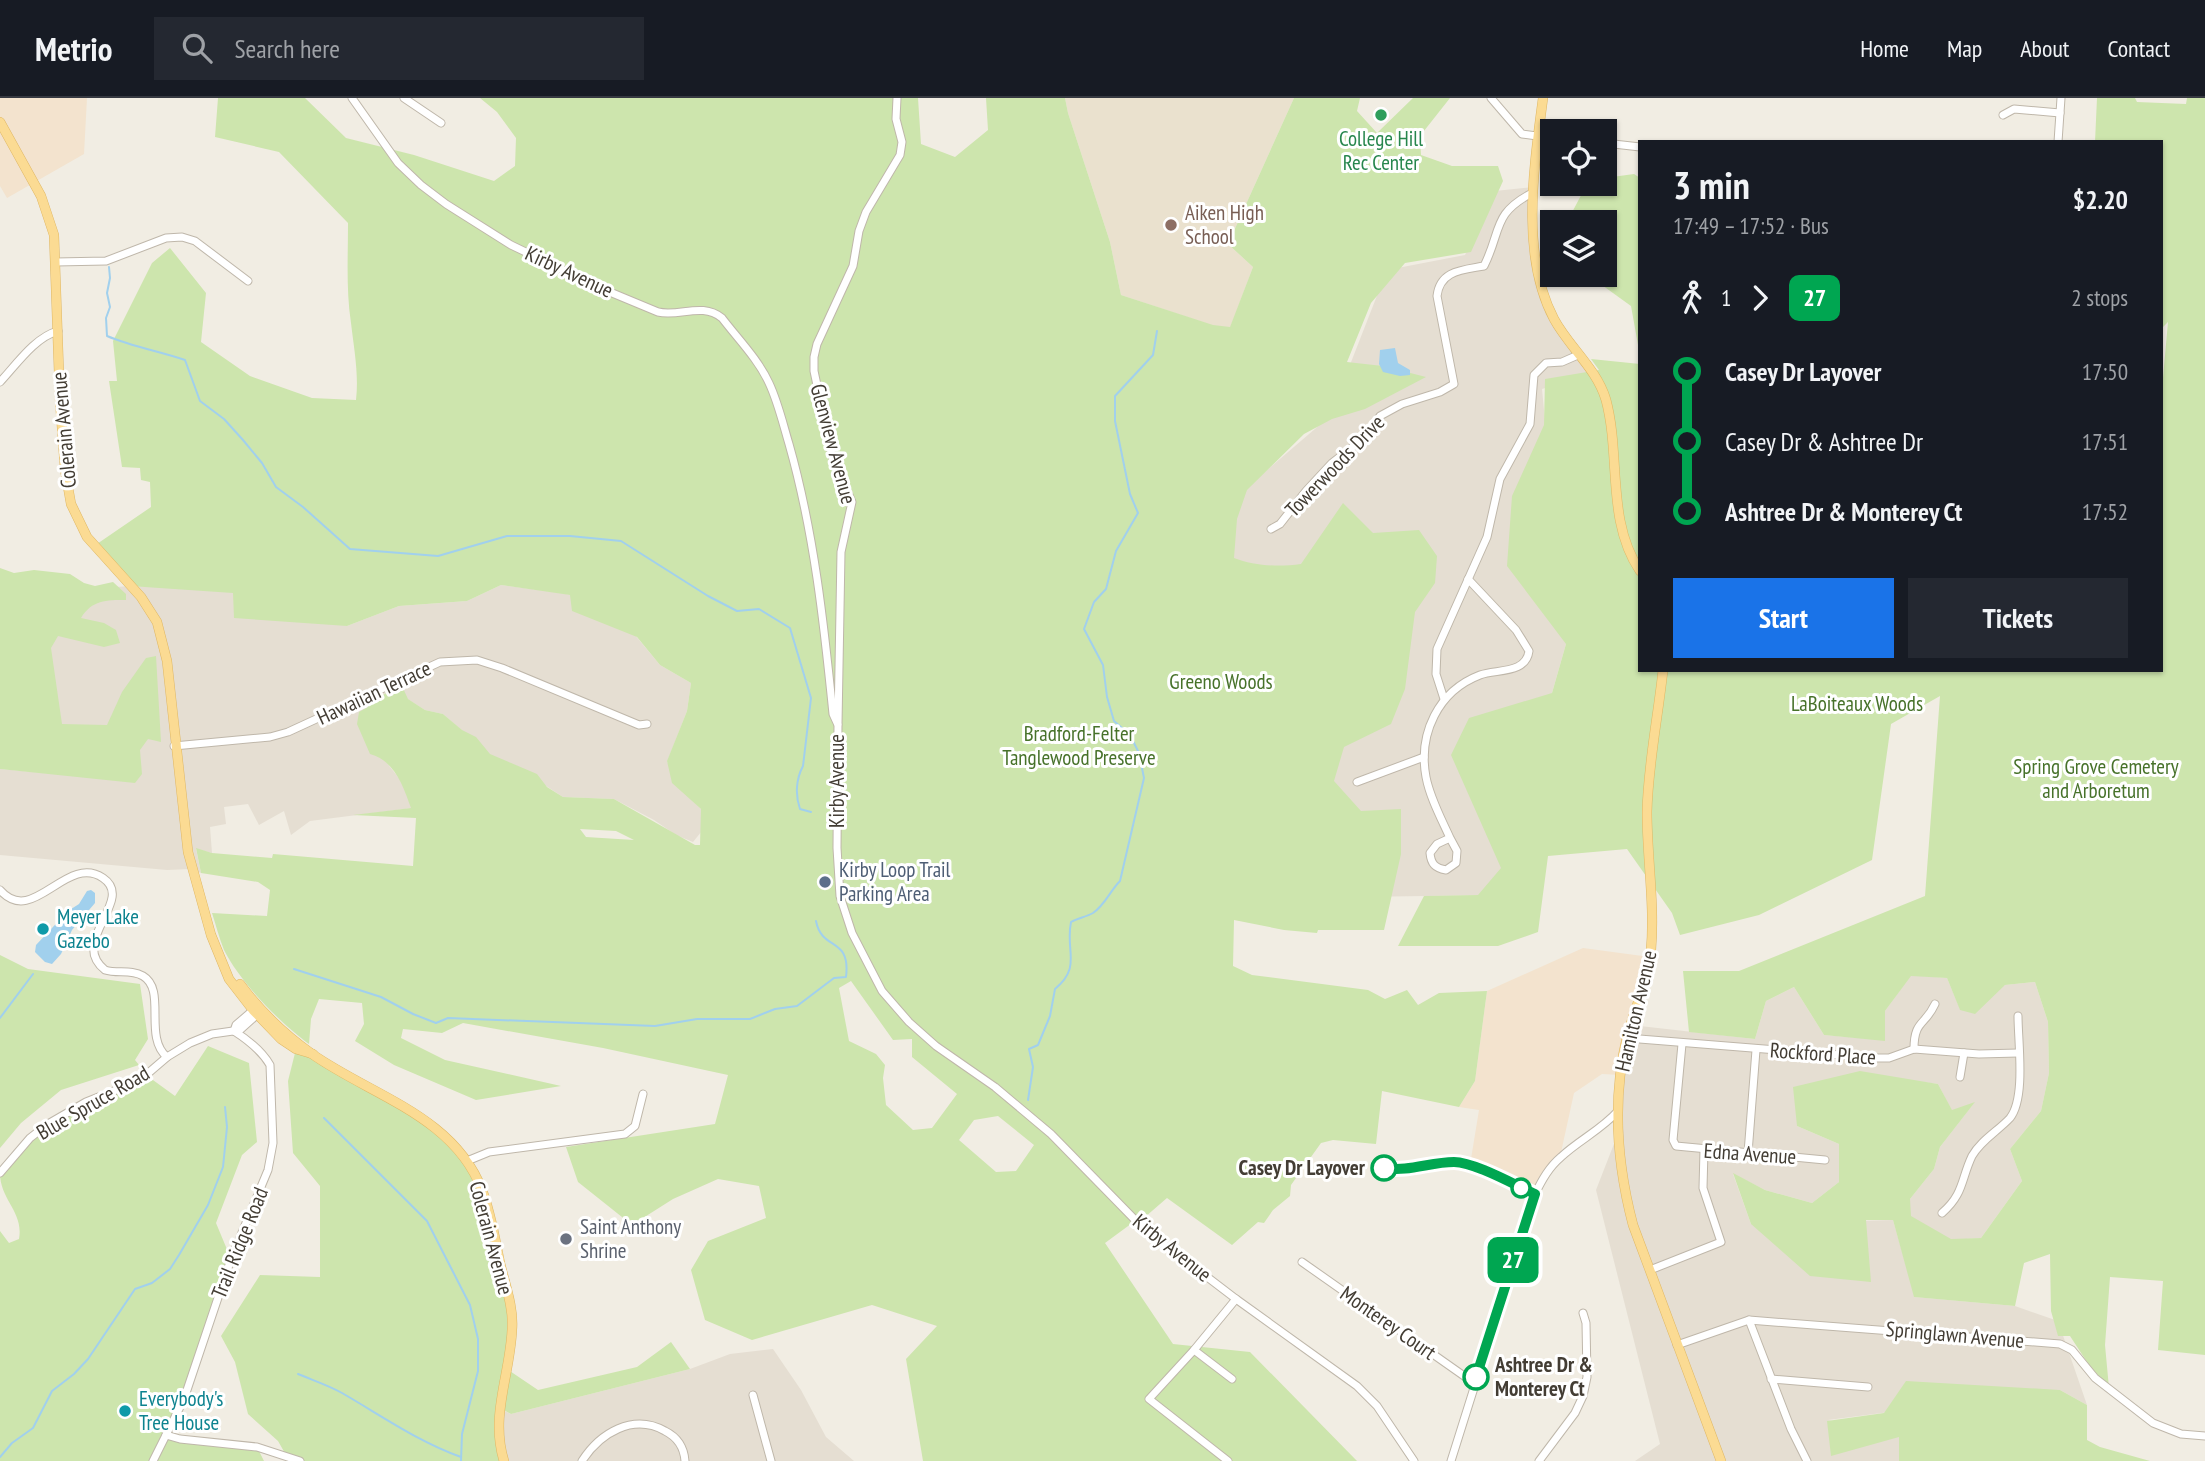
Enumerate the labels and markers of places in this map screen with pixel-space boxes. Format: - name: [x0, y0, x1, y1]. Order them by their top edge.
- marker: College Hill Rec Center: [1373, 107, 1389, 123]
- place label: College Hill Rec Center: [1339, 125, 1423, 176]
- place label: Aiken High School: [1185, 199, 1264, 250]
- marker: Aiken High School: [1163, 217, 1179, 233]
- place label: Kirby Loop Trail Parking Area: [839, 856, 951, 907]
- marker: Kirby Loop Trail Parking Area: [817, 874, 833, 890]
- place label: Meyer Lake Gazebo: [57, 903, 139, 954]
- marker: Meyer Lake Gazebo: [35, 921, 51, 937]
- place label: Casey Dr Layover: [1239, 1154, 1366, 1181]
- marker: Casey Dr Layover: [1371, 1155, 1397, 1181]
- unlabelled marker: [1511, 1178, 1531, 1198]
- place label: Saint Anthony Shrine: [580, 1213, 681, 1264]
- marker: Saint Anthony Shrine: [558, 1231, 574, 1247]
- place label: Ashtree Dr & Monterey Ct: [1494, 1351, 1593, 1402]
- marker: Ashtree Dr & Monterey Ct: [1463, 1364, 1489, 1390]
- place label: Everybody's Tree House: [139, 1385, 223, 1436]
- marker: Everybody's Tree House: [117, 1403, 133, 1419]

